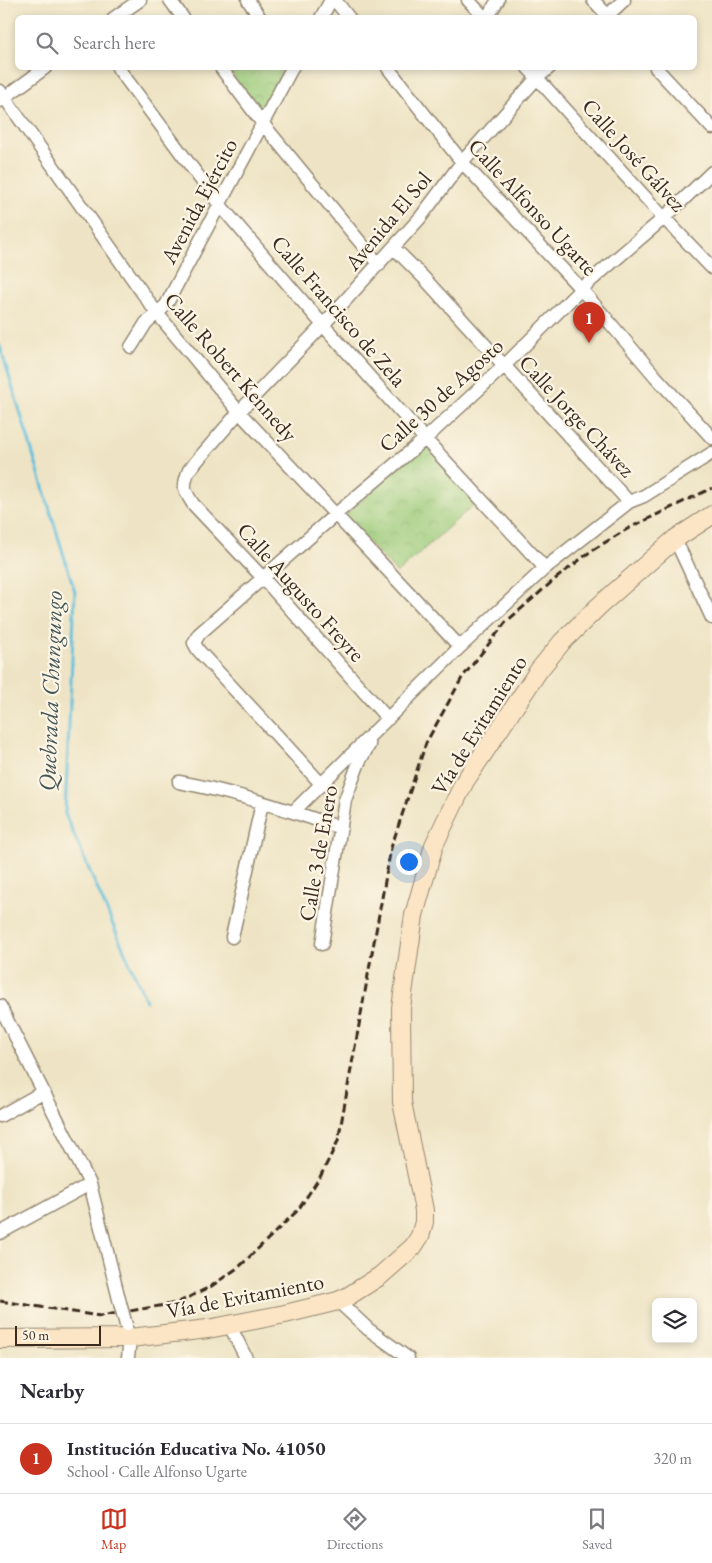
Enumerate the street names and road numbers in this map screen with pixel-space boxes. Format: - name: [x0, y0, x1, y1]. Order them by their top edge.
- street label: Calle José Gálvez: [576, 92, 693, 218]
- street label: Calle Alfonso Ugarte: [462, 132, 604, 282]
- street label: Avenida Ejército: [153, 133, 244, 270]
- street label: Avenida El Sol: [337, 165, 438, 277]
- street label: Calle Francisco de Zela: [265, 229, 413, 393]
- street label: Calle Robert Kennedy: [158, 286, 304, 448]
- street label: Calle 30 de Agosto: [373, 331, 510, 459]
- street label: Calle Jorge Chávez: [513, 349, 642, 484]
- street label: Calle Augusto Freyre: [231, 516, 372, 668]
- street label: Vía de Evitamiento: [424, 649, 534, 801]
- street label: Calle 3 de Enero: [292, 782, 344, 923]
- street label: Vía de Evitamiento: [164, 1266, 326, 1325]

